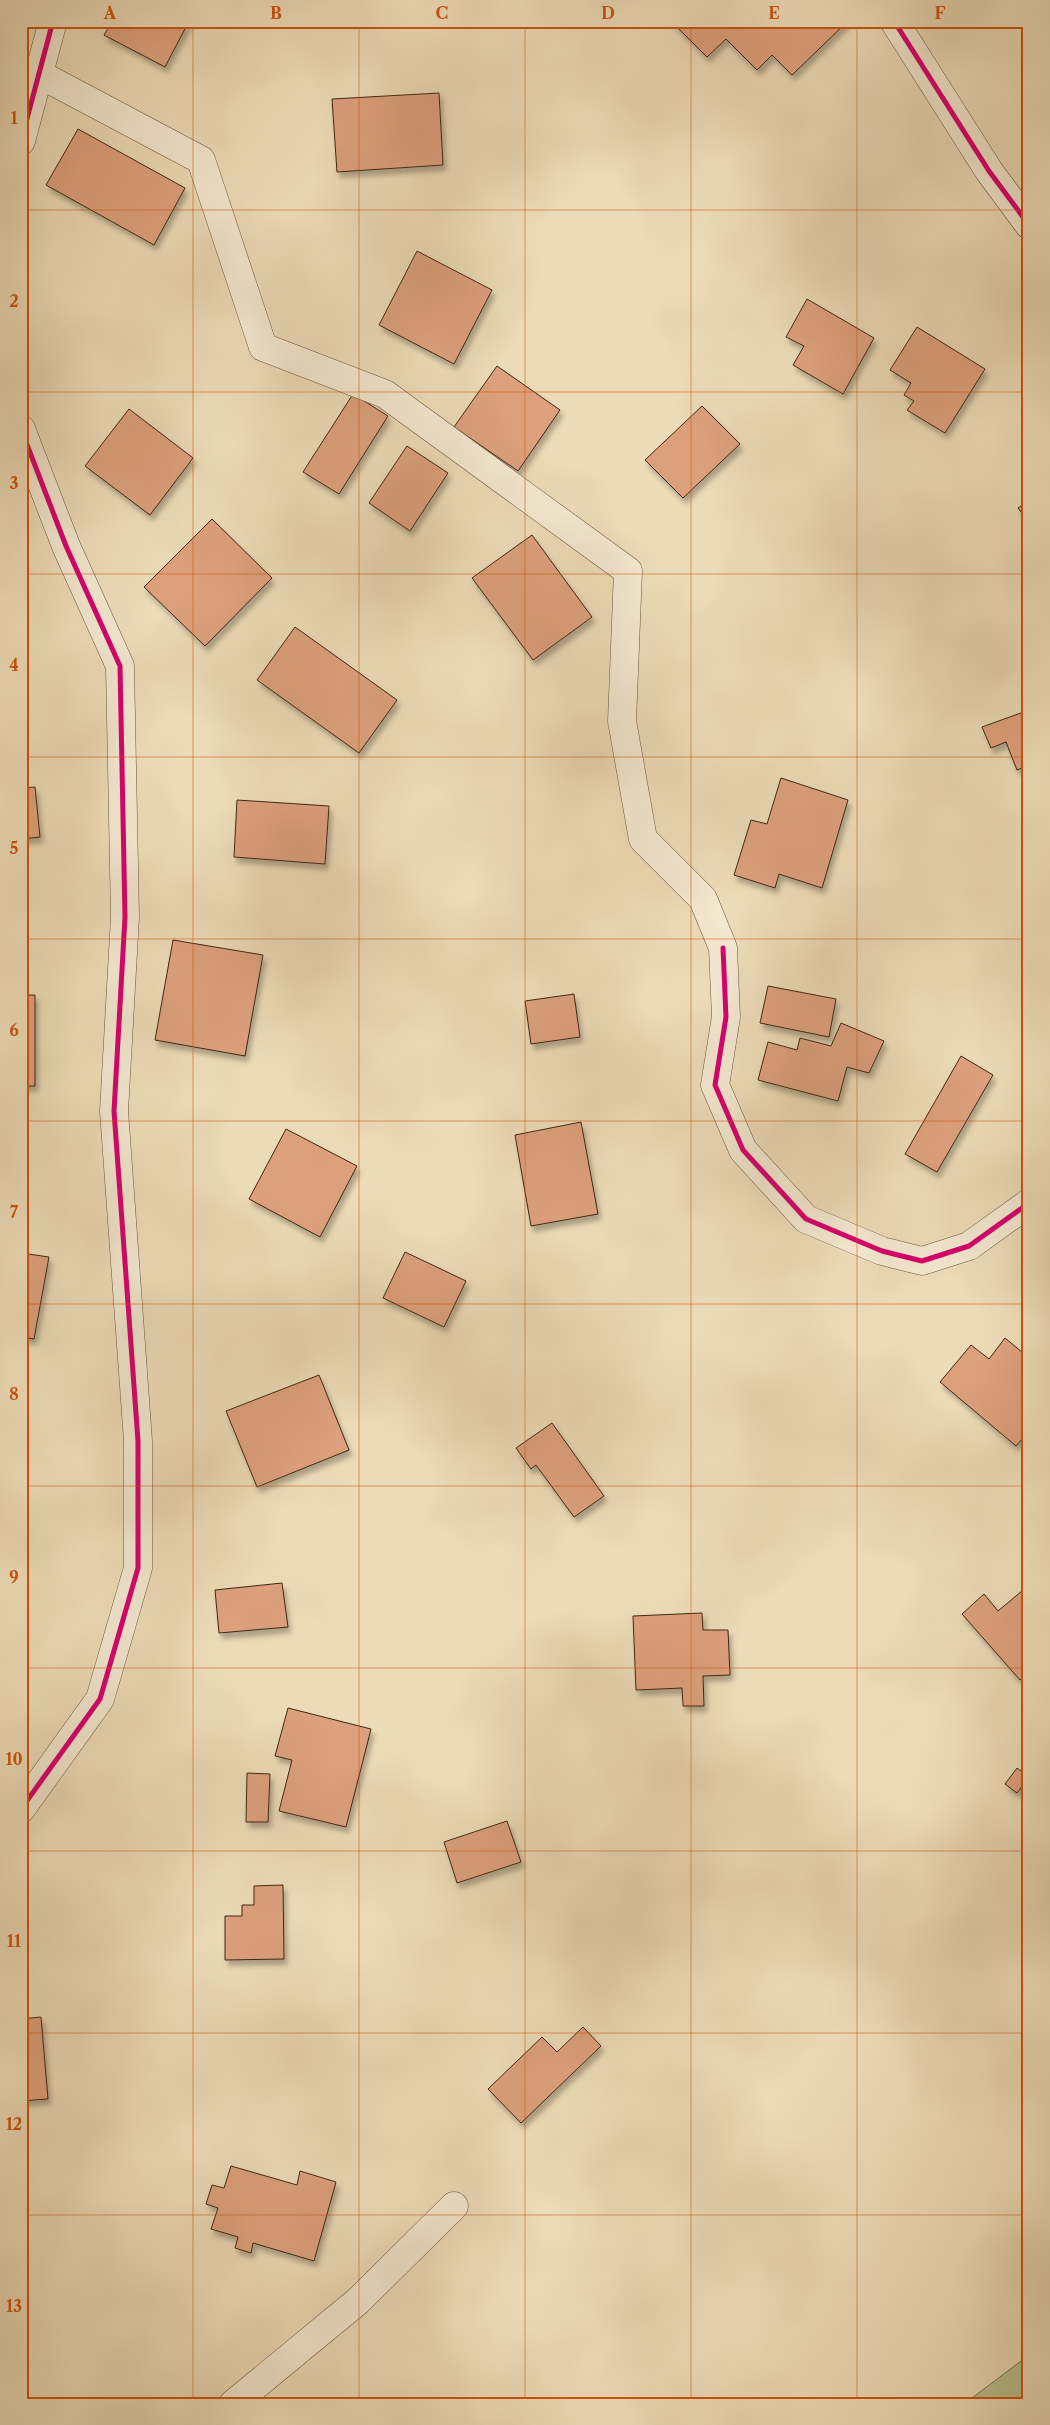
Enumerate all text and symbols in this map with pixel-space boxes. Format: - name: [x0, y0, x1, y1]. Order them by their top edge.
- text: A: [103, 3, 117, 23]
- text: B: [270, 3, 282, 23]
- text: C: [436, 3, 448, 23]
- text: D: [601, 3, 615, 23]
- text: E: [768, 3, 780, 23]
- text: F: [935, 3, 946, 23]
- text: 1: [10, 108, 18, 128]
- text: 2: [9, 291, 19, 311]
- text: 3: [9, 473, 19, 493]
- text: 4: [9, 655, 19, 675]
- text: 5: [10, 838, 19, 858]
- text: 6: [9, 1020, 19, 1040]
- text: 7: [10, 1202, 19, 1222]
- text: 8: [9, 1384, 19, 1404]
- text: 9: [9, 1567, 19, 1587]
- text: 10: [5, 1749, 23, 1769]
- text: 11: [7, 1931, 22, 1951]
- text: 12: [6, 2114, 22, 2134]
- text: 13: [6, 2296, 22, 2316]

